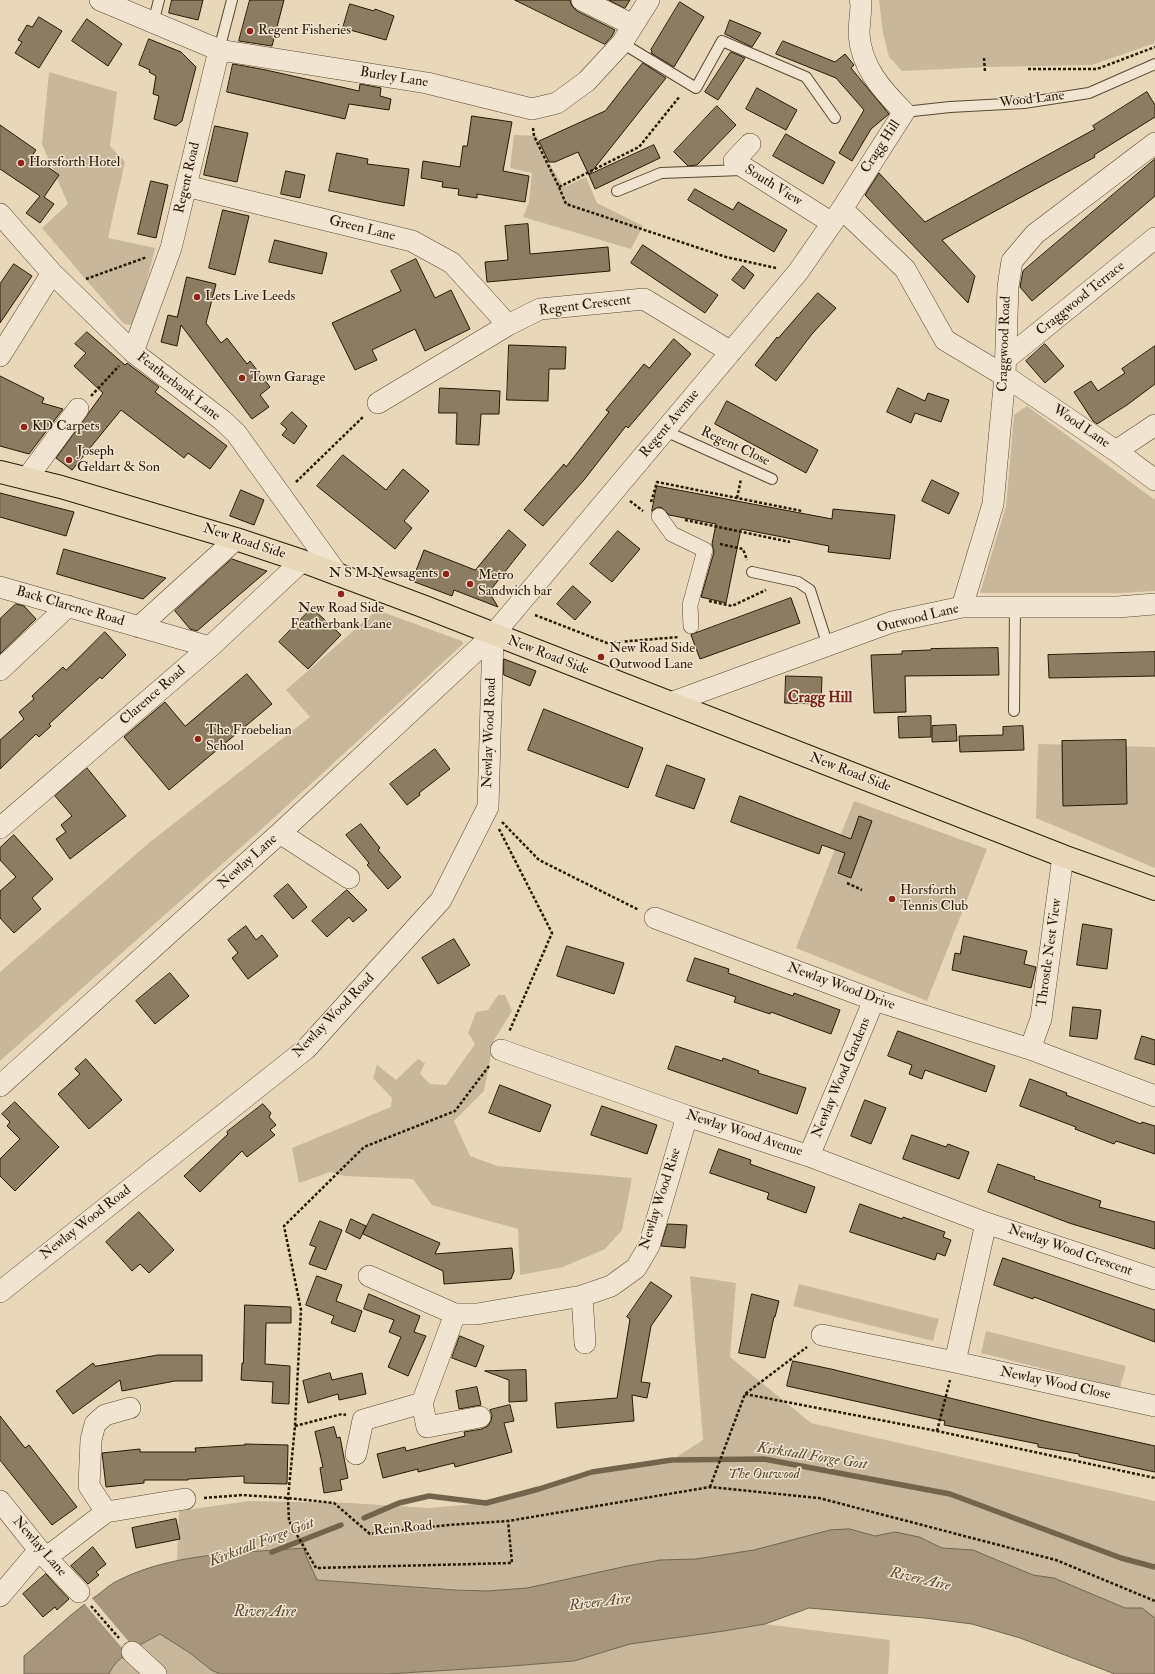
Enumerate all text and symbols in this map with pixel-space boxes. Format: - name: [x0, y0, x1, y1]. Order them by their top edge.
- place label: Regent Fisheries: [258, 23, 351, 39]
- marker: Regent Fisheries: [245, 26, 255, 36]
- street label: Burley Lane: [359, 64, 429, 92]
- street label: Wood Lane: [999, 88, 1065, 112]
- street label: Cragg Hill: [858, 117, 904, 177]
- street label: Regent Road: [172, 141, 204, 215]
- place label: Horsforth Hotel: [29, 155, 120, 171]
- marker: Horsforth Hotel: [16, 158, 26, 168]
- street label: South View: [741, 162, 805, 210]
- street label: Green Lane: [327, 213, 397, 245]
- street label: Craggwood Terrace: [1033, 258, 1129, 340]
- place label: Lets Live Leeds: [205, 289, 295, 305]
- marker: Lets Live Leeds: [192, 292, 202, 302]
- street label: Regent Crescent: [538, 292, 632, 320]
- street label: Craggwood Road: [995, 296, 1015, 392]
- street label: Featherbank Lane: [133, 349, 223, 425]
- place label: Town Garage: [250, 370, 325, 386]
- marker: Town Garage: [237, 373, 247, 383]
- street label: Regent Avenue: [637, 387, 703, 461]
- street label: Wood Lane: [1049, 402, 1113, 452]
- place label: KD Carpets: [32, 419, 100, 435]
- marker: KD Carpets: [19, 422, 29, 432]
- street label: Regent Close: [698, 424, 772, 470]
- place label: Joseph Geldart & Son: [77, 444, 160, 476]
- marker: Joseph Geldart & Son: [64, 455, 74, 465]
- street label: New Road Side: [201, 521, 287, 563]
- place label: N S M Newsagents: [329, 566, 438, 582]
- place label: Metro Sandwich bar: [478, 568, 552, 600]
- marker: N S M Newsagents: [441, 569, 451, 579]
- marker: Metro Sandwich bar: [465, 579, 475, 589]
- street label: Back Clarence Road: [14, 584, 126, 630]
- marker: New Road Side Featherbank Lane: [336, 589, 346, 599]
- place label: New Road Side Featherbank Lane: [290, 601, 392, 634]
- street label: Outwood Lane: [875, 601, 961, 637]
- street label: New Road Side: [505, 633, 591, 679]
- place label: New Road Side Outwood Lane: [609, 641, 695, 674]
- marker: New Road Side Outwood Lane: [596, 652, 606, 662]
- street label: Clarence Road: [117, 663, 189, 729]
- street label: Newlay Wood Road: [480, 677, 500, 789]
- district label: Cragg Hill: [788, 690, 852, 708]
- place label: The Froebelian School: [206, 723, 292, 756]
- marker: The Froebelian School: [193, 734, 203, 744]
- street label: New Road Side: [807, 750, 893, 796]
- street label: Newlay Lane: [215, 831, 281, 893]
- place label: Horsforth Tennis Club: [900, 883, 968, 916]
- marker: Horsforth Tennis Club: [887, 894, 897, 904]
- street label: Throstle Nest View: [1034, 898, 1066, 1008]
- street label: Newlay Wood Drive: [785, 960, 897, 1014]
- street label: Newlay Wood Road: [290, 970, 378, 1062]
- street label: Newlay Wood Gardens: [809, 1015, 875, 1141]
- street label: Newlay Wood Avenue: [683, 1107, 805, 1161]
- street label: Newlay Wood Rise: [637, 1146, 685, 1252]
- street label: Newlay Wood Road: [37, 1182, 135, 1264]
- street label: Newlay Wood Crescent: [1006, 1222, 1134, 1280]
- street label: Newlay Wood Close: [998, 1364, 1112, 1404]
- water label: Kirkstall Forge Goit: [756, 1439, 868, 1475]
- park label: The Outwood: [728, 1467, 800, 1483]
- street label: Newlay Lane: [8, 1514, 70, 1580]
- water label: Kirkstall Forge Goit: [207, 1515, 317, 1571]
- street label: Rein Road: [373, 1518, 433, 1540]
- water label: River Aire: [888, 1564, 952, 1596]
- water label: River Aire: [568, 1590, 632, 1616]
- water label: River Aire: [234, 1604, 296, 1622]

